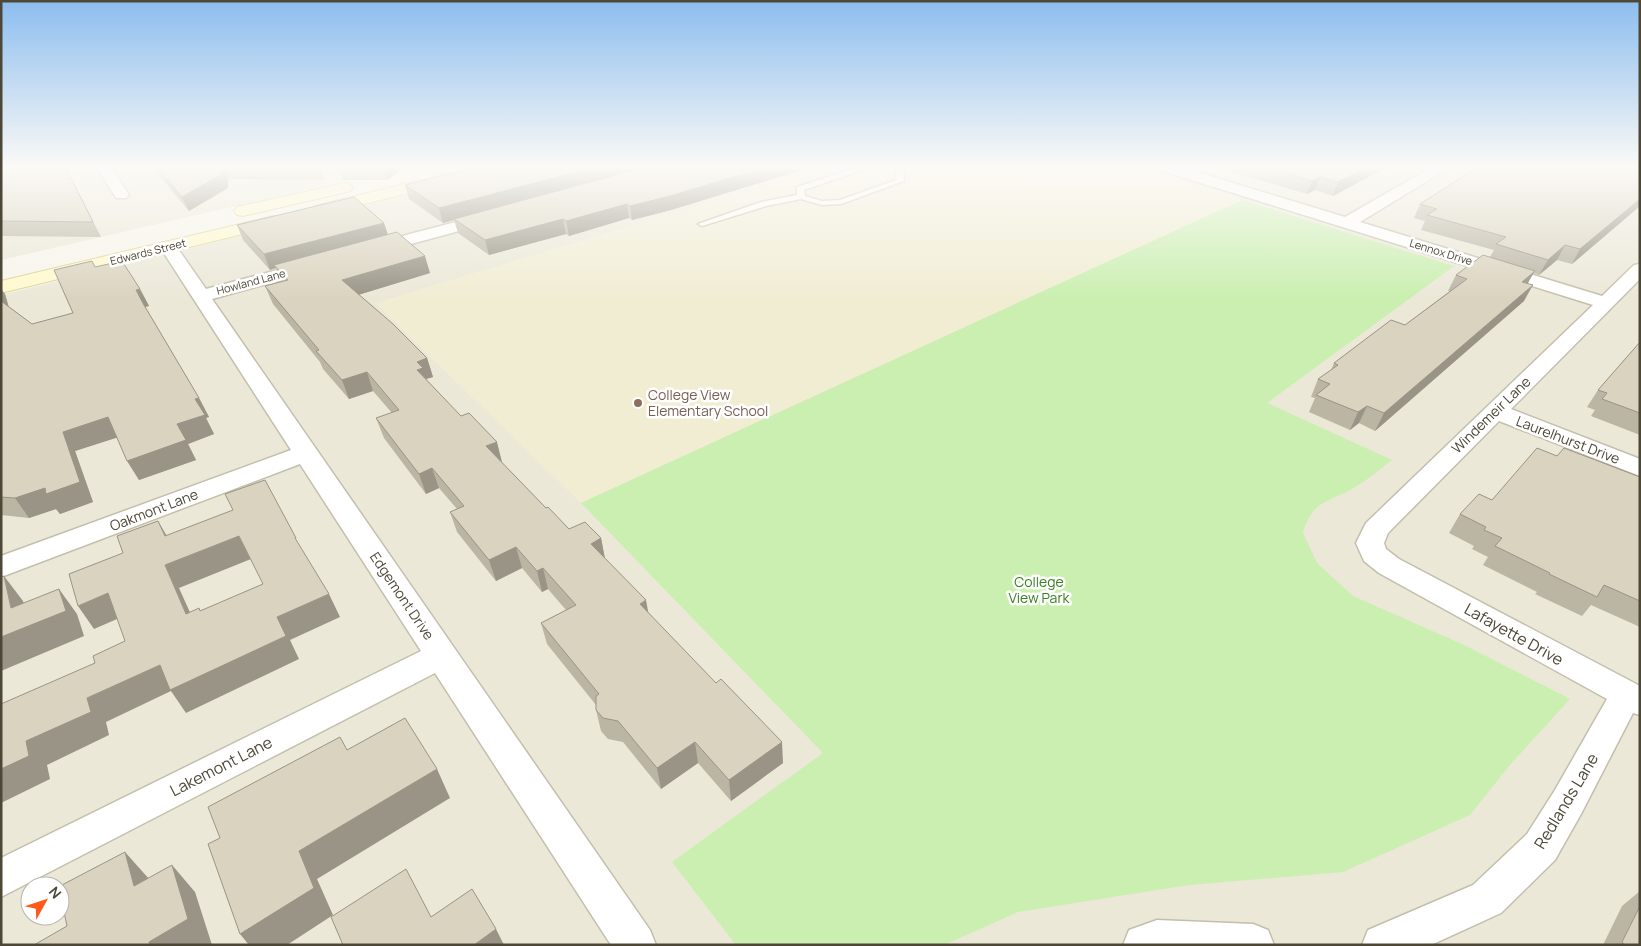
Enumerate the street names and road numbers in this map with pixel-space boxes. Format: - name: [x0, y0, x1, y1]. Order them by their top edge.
- street label: Edwards Street: [108, 235, 187, 268]
- street label: Lennox Drive: [1408, 235, 1475, 268]
- street label: Howland Lane: [215, 265, 288, 298]
- street label: Windemeir Lane: [1447, 372, 1534, 457]
- street label: Laurelhurst Drive: [1514, 411, 1623, 468]
- street label: Oakmont Lane: [107, 484, 201, 535]
- street label: Edgemont Drive: [366, 548, 439, 643]
- street label: Lafayette Drive: [1460, 598, 1568, 670]
- street label: Lakemont Lane: [166, 731, 276, 801]
- street label: Redlands Lane: [1529, 749, 1603, 853]

